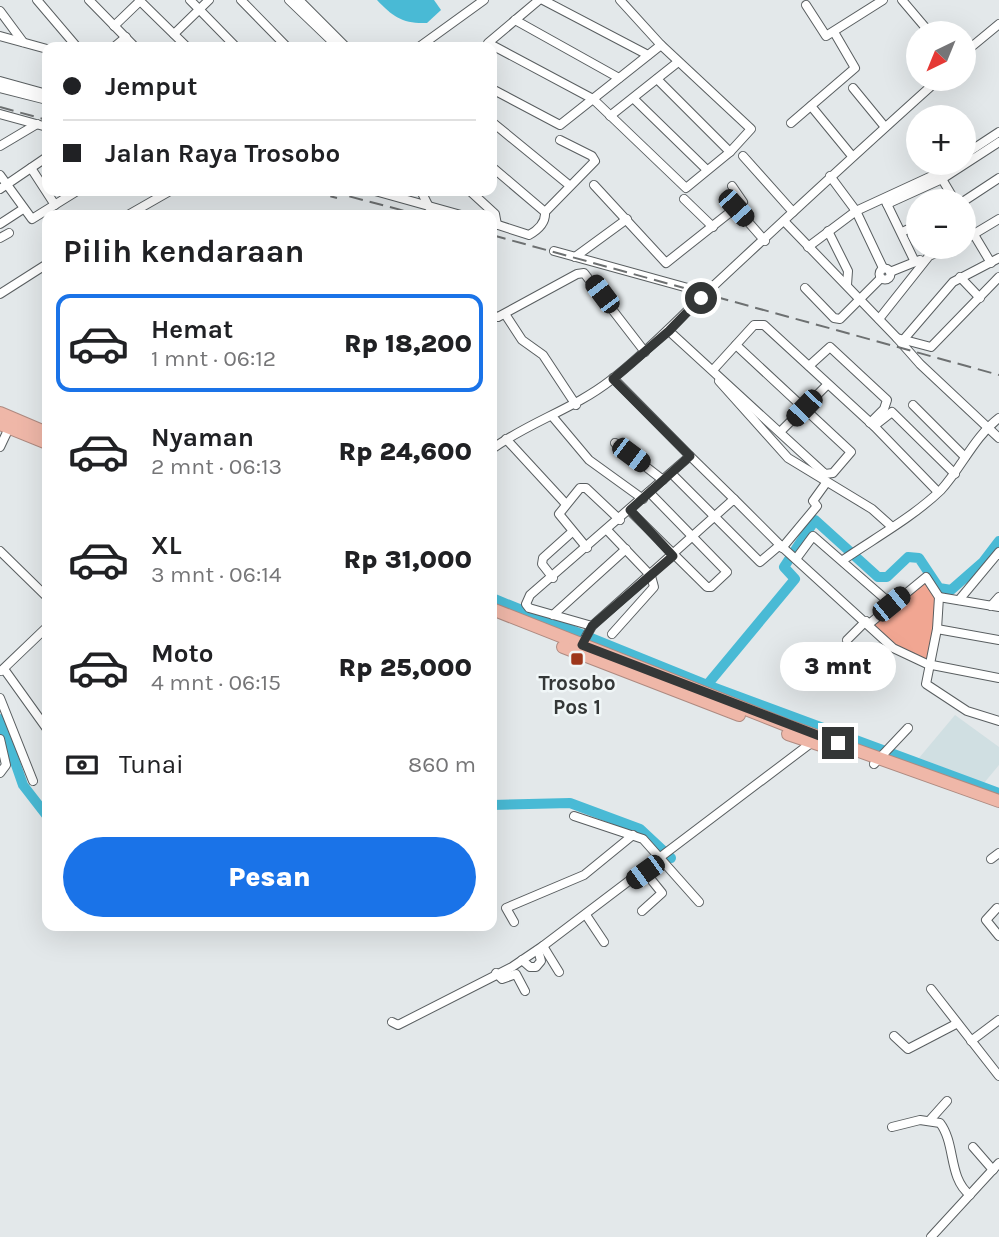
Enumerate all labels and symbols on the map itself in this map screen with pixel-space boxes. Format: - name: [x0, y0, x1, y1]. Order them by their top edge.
- north arrow: [906, 21, 976, 91]
- car: [715, 185, 758, 231]
- car: [581, 271, 624, 317]
- route start: [685, 282, 717, 314]
- car: [782, 386, 827, 430]
- car: [608, 434, 655, 476]
- car: [869, 583, 914, 625]
- callout: 3 mnt: [780, 642, 896, 690]
- marker: Trosobo Pos 1: [569, 651, 585, 667]
- place label: Trosobo Pos 1: [538, 671, 616, 719]
- route end: [822, 727, 854, 759]
- car: [622, 851, 669, 893]

